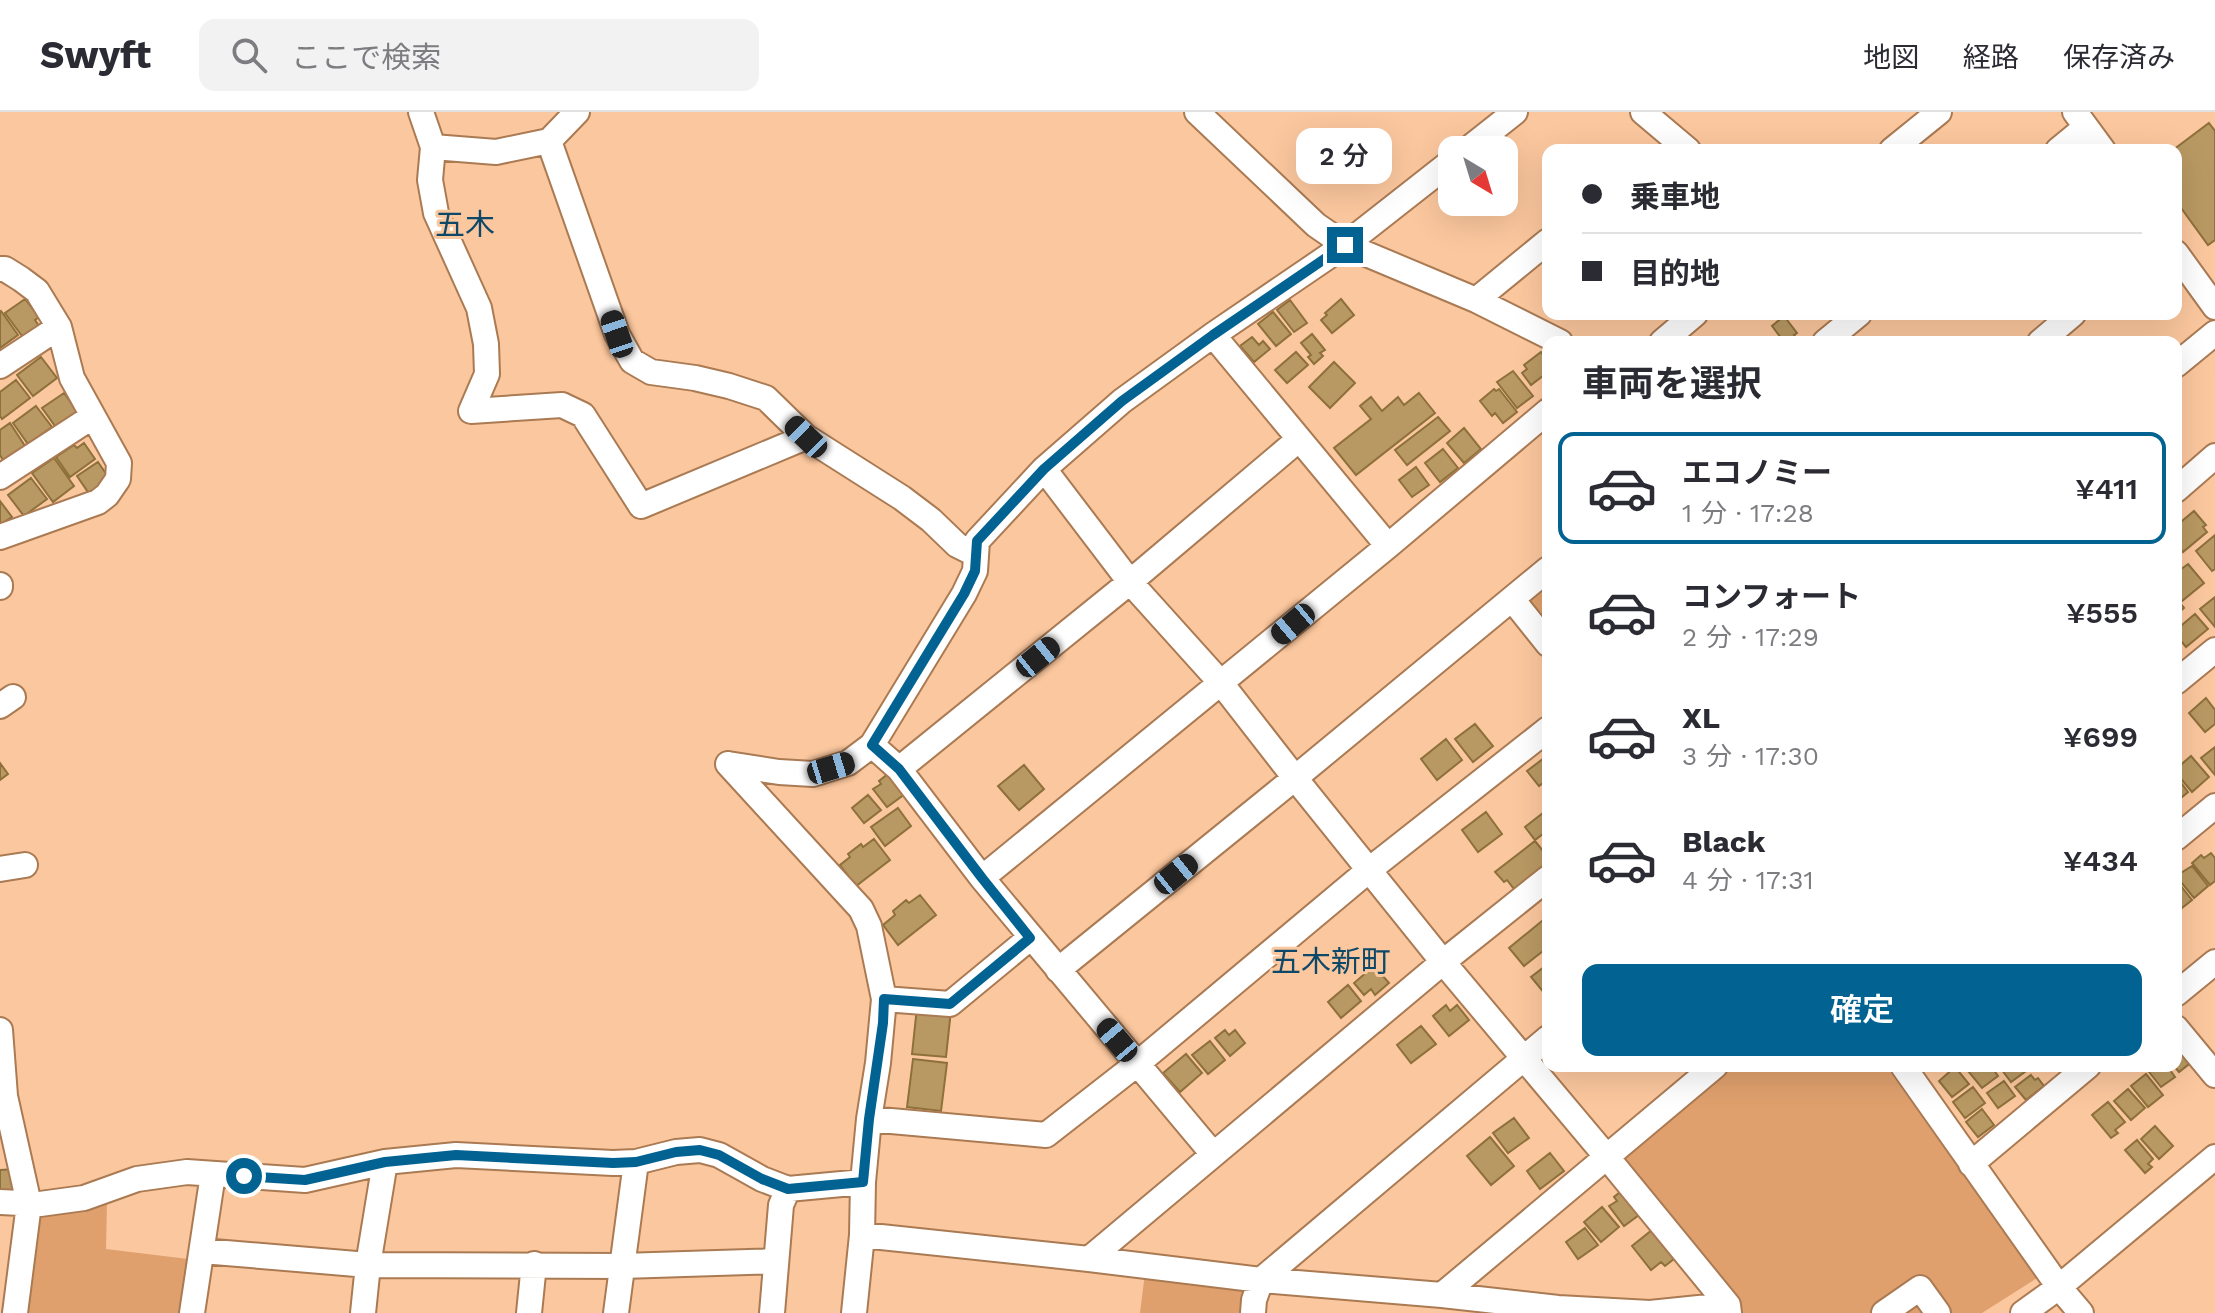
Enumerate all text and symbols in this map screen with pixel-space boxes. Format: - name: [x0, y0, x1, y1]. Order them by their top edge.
- search box: [199, 19, 759, 91]
- text: Swyft: [40, 33, 151, 77]
- icon: search: [227, 33, 271, 77]
- text: ここで検索: [291, 40, 441, 75]
- text: 地図: [1863, 41, 1919, 74]
- text: 経路: [1963, 41, 2019, 74]
- text: 保存済み: [2063, 41, 2175, 74]
- callout: 2 分: [1297, 129, 1393, 185]
- north arrow: [1438, 136, 1518, 216]
- map controls: [1438, 136, 1518, 216]
- text: 2 分: [1319, 141, 1369, 171]
- text: 乗車地: [1630, 179, 1720, 214]
- district label: 五木: [435, 207, 495, 242]
- route end: [1327, 227, 1363, 263]
- text: 目的地: [1630, 256, 1720, 291]
- car: [598, 307, 636, 361]
- text: 車両を選択: [1582, 363, 1762, 405]
- car: [780, 412, 832, 462]
- icon: car: [1586, 452, 1658, 524]
- text: エコノミー: [1682, 455, 1832, 490]
- text: ¥411: [2075, 471, 2138, 506]
- text: 1 分 · 17:28: [1682, 498, 1814, 528]
- icon: car: [1586, 576, 1658, 648]
- text: コンフォート: [1682, 579, 1861, 614]
- text: ¥555: [2066, 595, 2138, 630]
- car: [1267, 599, 1319, 649]
- text: 2 分 · 17:29: [1682, 622, 1819, 652]
- car: [1012, 633, 1064, 681]
- icon: car: [1586, 700, 1658, 772]
- text: XL: [1682, 700, 1720, 735]
- text: ¥699: [2063, 719, 2138, 754]
- text: 3 分 · 17:30: [1682, 741, 1819, 771]
- car: [805, 750, 857, 786]
- icon: car: [1586, 824, 1658, 896]
- text: Black: [1682, 824, 1766, 859]
- text: ¥434: [2063, 843, 2138, 878]
- car: [1150, 850, 1202, 898]
- text: 4 分 · 17:31: [1682, 865, 1814, 895]
- district label: 五木新町: [1271, 944, 1391, 979]
- button: 確定: [1582, 964, 2142, 1056]
- car: [1092, 1014, 1142, 1066]
- route start: [226, 1158, 262, 1194]

